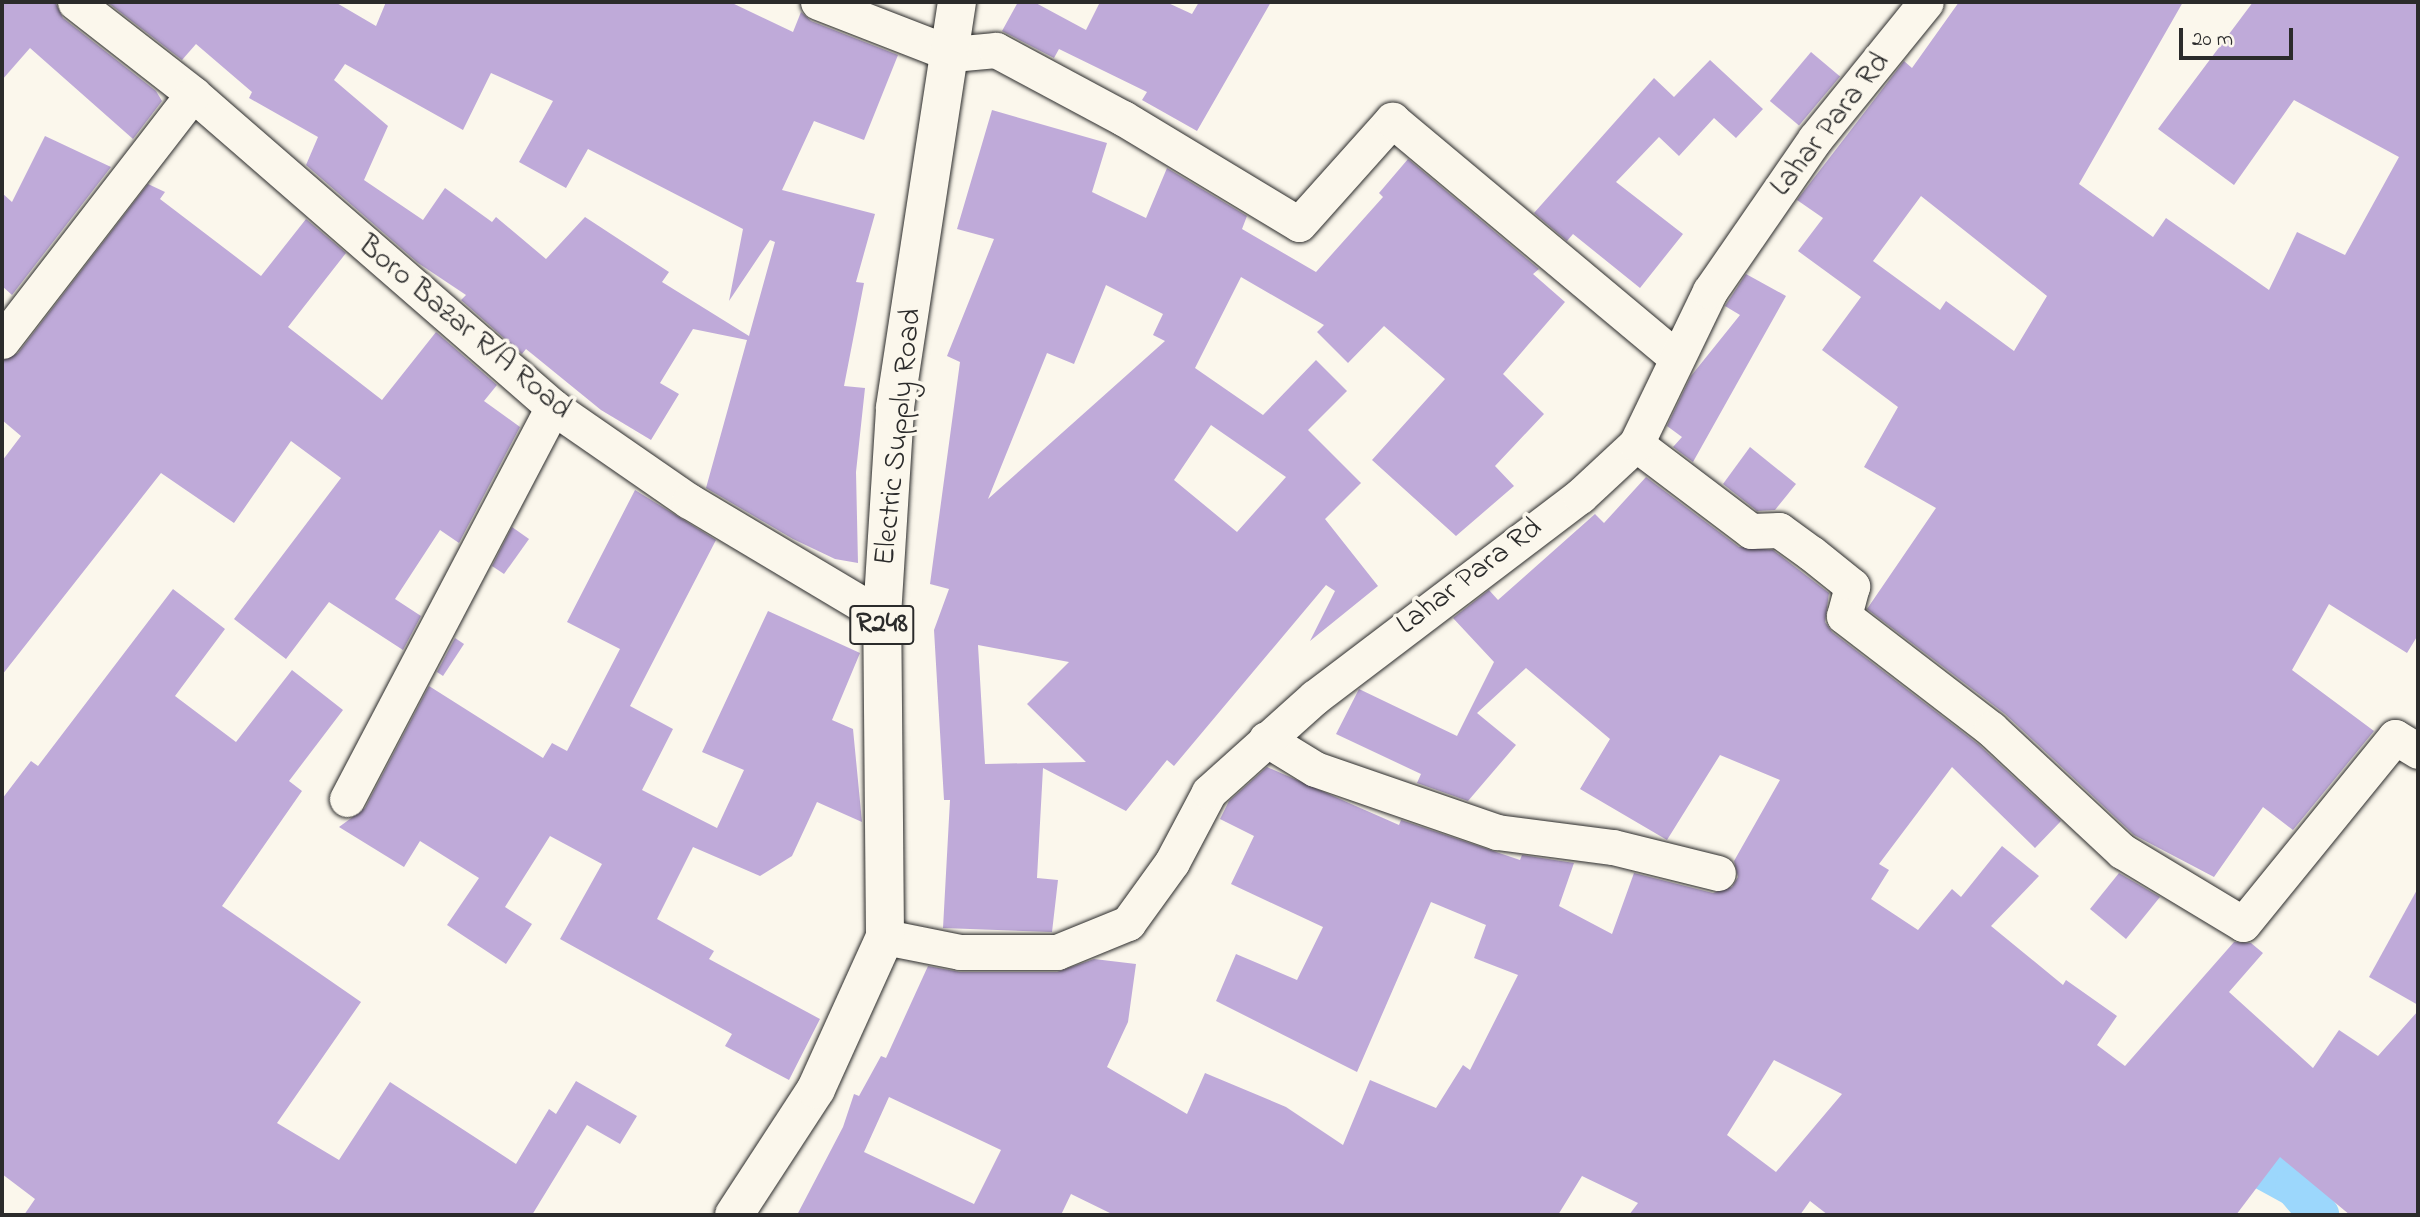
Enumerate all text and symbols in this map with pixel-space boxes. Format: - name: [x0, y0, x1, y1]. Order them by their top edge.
- scale bar: [2182, 14, 2296, 58]
- text: 20 m: [2192, 25, 2233, 55]
- street label: Lahar Para Rd: [1764, 46, 1898, 204]
- street label: Boro Bazar R/A Road: [350, 228, 578, 428]
- street label: Electric Supply Road: [868, 307, 930, 567]
- street label: Lahar Para Rd: [1390, 511, 1550, 643]
- road number: R248: [849, 600, 915, 650]

